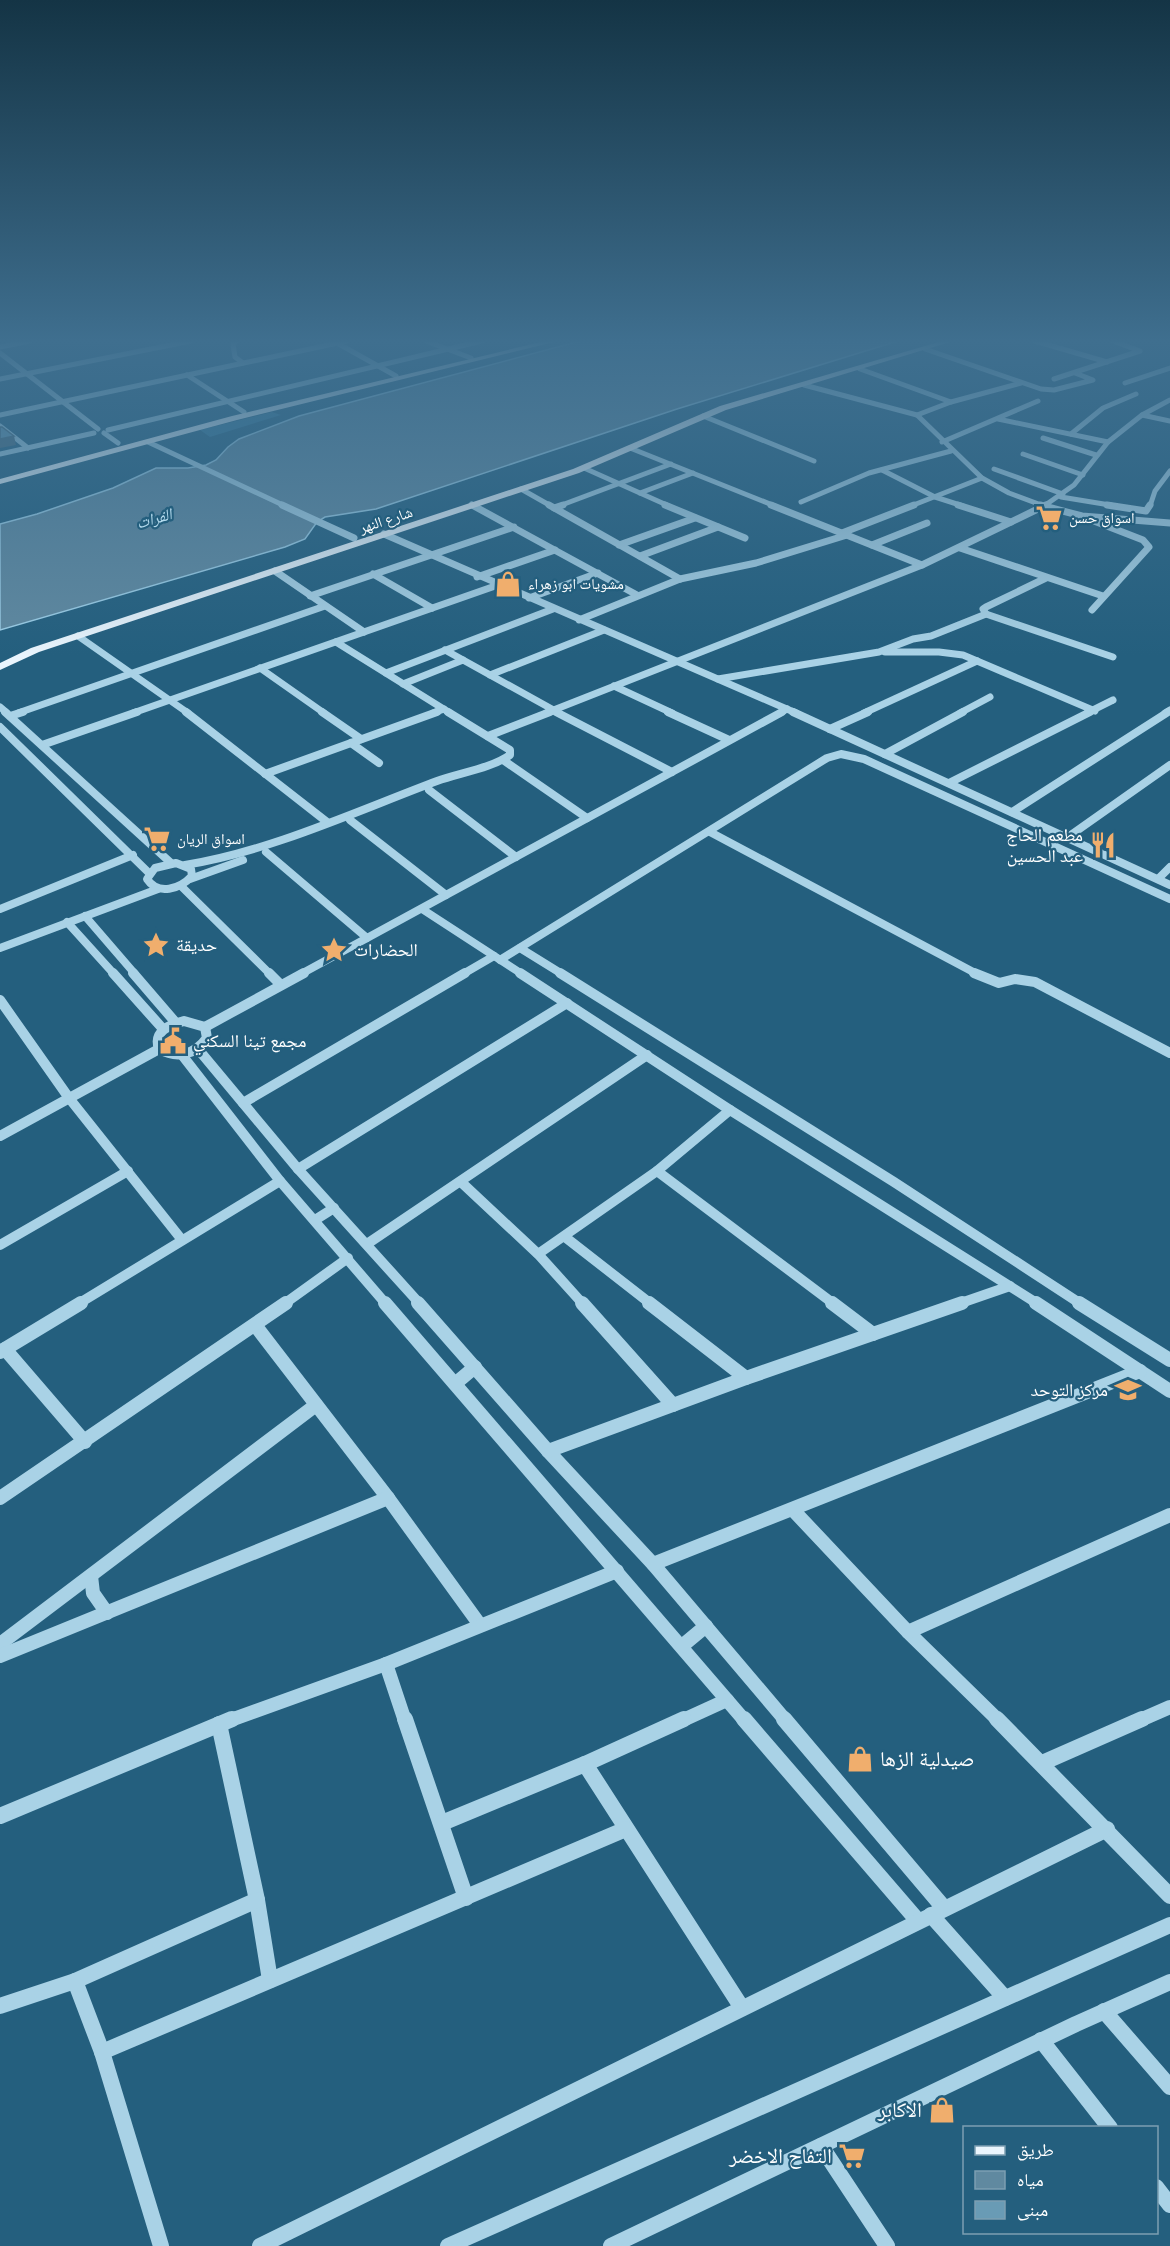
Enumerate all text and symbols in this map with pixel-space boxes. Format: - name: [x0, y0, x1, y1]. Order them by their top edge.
- street label: شارع النهر: [356, 503, 415, 538]
- supermarket icon: اسواق حسن: [1034, 503, 1064, 533]
- water label: الفرات: [134, 504, 176, 533]
- place label: اسواق حسن: [1069, 509, 1135, 528]
- shop icon: مشويات ابو زهراء: [493, 569, 523, 599]
- place label: مشويات ابو زهراء: [528, 575, 624, 593]
- supermarket icon: اسواق الريان: [142, 824, 172, 854]
- place label: مطعم الحاج عبد الحسين: [1006, 824, 1083, 867]
- place label: اسواق الريان: [177, 830, 245, 849]
- restaurant icon: مطعم الحاج عبد الحسين: [1088, 830, 1118, 860]
- place icon: حديقة: [141, 930, 171, 960]
- place label: حديقة: [176, 934, 217, 955]
- place icon: الحضارات: [319, 935, 349, 965]
- place label: الحضارات: [354, 939, 418, 960]
- public building icon: مجمع تينا السكني: [158, 1026, 188, 1056]
- place label: مجمع تينا السكني: [193, 1030, 306, 1056]
- school or university icon: مركز التوحد: [1113, 1375, 1143, 1405]
- place label: مركز التوحد: [1030, 1379, 1108, 1400]
- shop icon: صيدلية الزها: [845, 1744, 875, 1774]
- place label: صيدلية الزها: [880, 1746, 975, 1771]
- shop icon: الاكابر: [927, 2095, 957, 2125]
- place label: الاكابر: [877, 2097, 922, 2122]
- legend: [963, 2126, 1158, 2234]
- text: طريق: [1017, 2139, 1054, 2161]
- supermarket icon: التفاح الاخضر: [837, 2141, 867, 2171]
- place label: التفاح الاخضر: [728, 2143, 832, 2169]
- text: مياه: [1017, 2169, 1044, 2190]
- text: مبنى: [1017, 2199, 1048, 2221]

